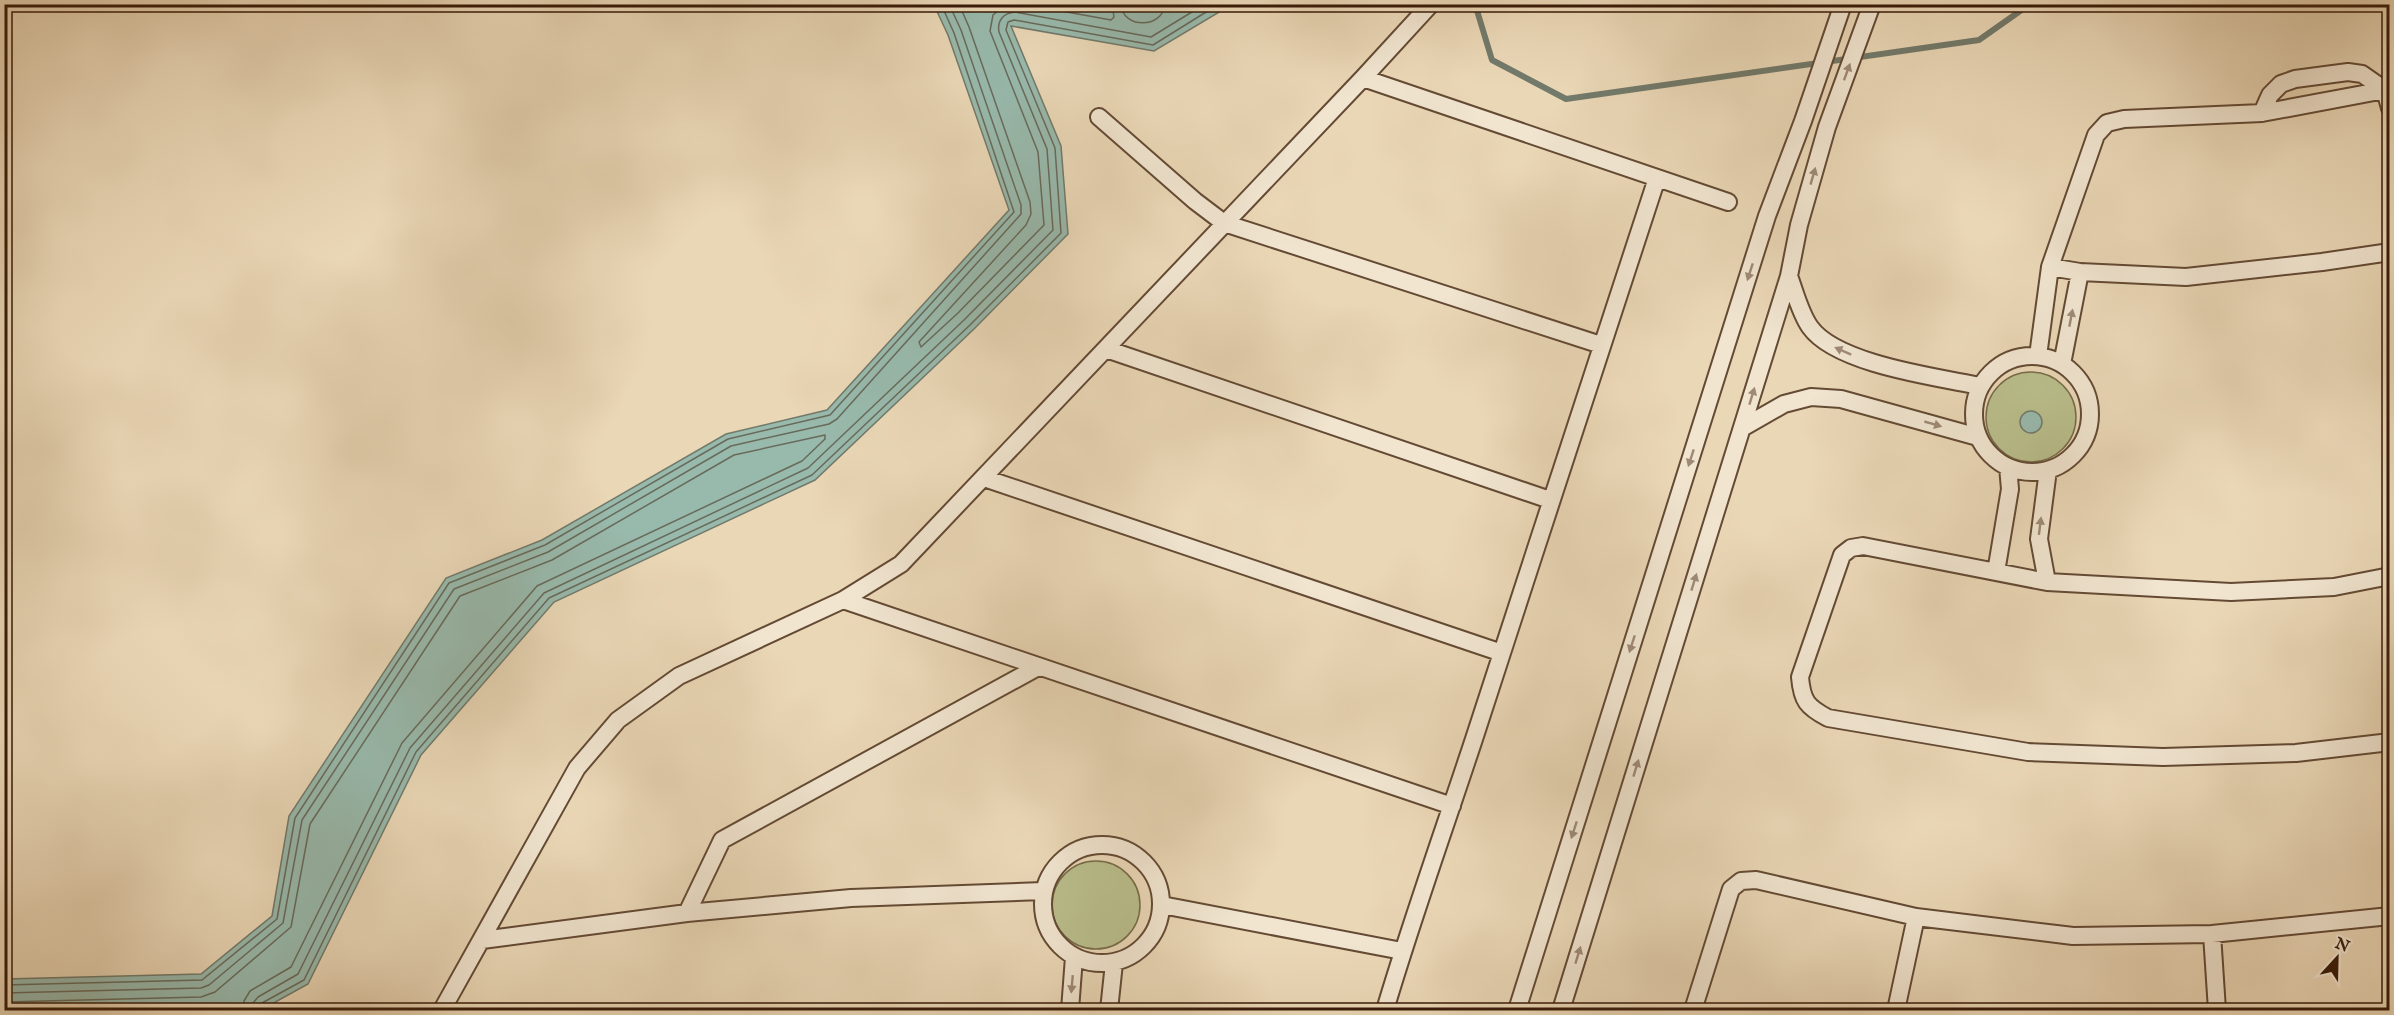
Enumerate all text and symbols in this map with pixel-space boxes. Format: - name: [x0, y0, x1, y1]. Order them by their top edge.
- one-way arrow: [1843, 63, 1853, 81]
- one-way arrow: [1809, 167, 1818, 185]
- one-way arrow: [1745, 263, 1754, 281]
- one-way arrow: [2067, 308, 2076, 327]
- one-way arrow: [1834, 346, 1852, 356]
- one-way arrow: [1748, 387, 1757, 405]
- one-way arrow: [1924, 420, 1942, 430]
- one-way arrow: [1686, 449, 1695, 467]
- one-way arrow: [2035, 516, 2045, 535]
- one-way arrow: [1690, 573, 1699, 591]
- one-way arrow: [1627, 635, 1637, 653]
- one-way arrow: [1632, 759, 1641, 777]
- one-way arrow: [1569, 821, 1578, 839]
- north arrow: [2307, 928, 2367, 988]
- text: N: [2331, 934, 2352, 958]
- one-way arrow: [1574, 946, 1584, 964]
- one-way arrow: [1067, 974, 1077, 993]

